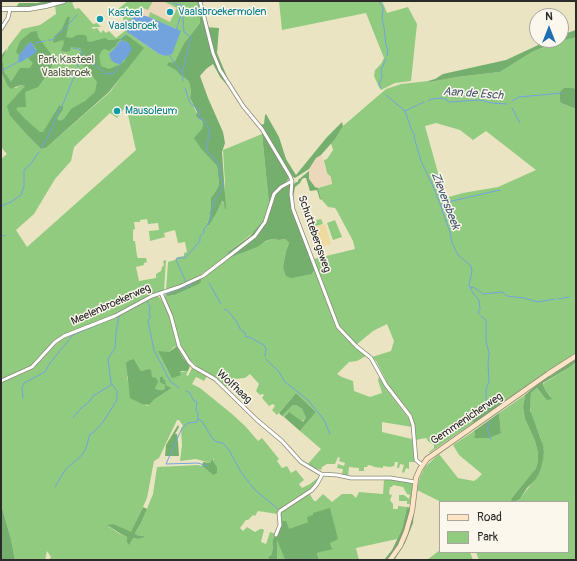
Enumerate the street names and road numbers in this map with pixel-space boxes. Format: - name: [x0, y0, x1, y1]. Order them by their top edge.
- street label: Schuttebergsweg: [295, 194, 333, 274]
- street label: Meelenbroekerweg: [69, 282, 153, 328]
- street label: Wolfhaag: [214, 367, 254, 407]
- street label: Gemmenicherweg: [428, 390, 506, 448]

